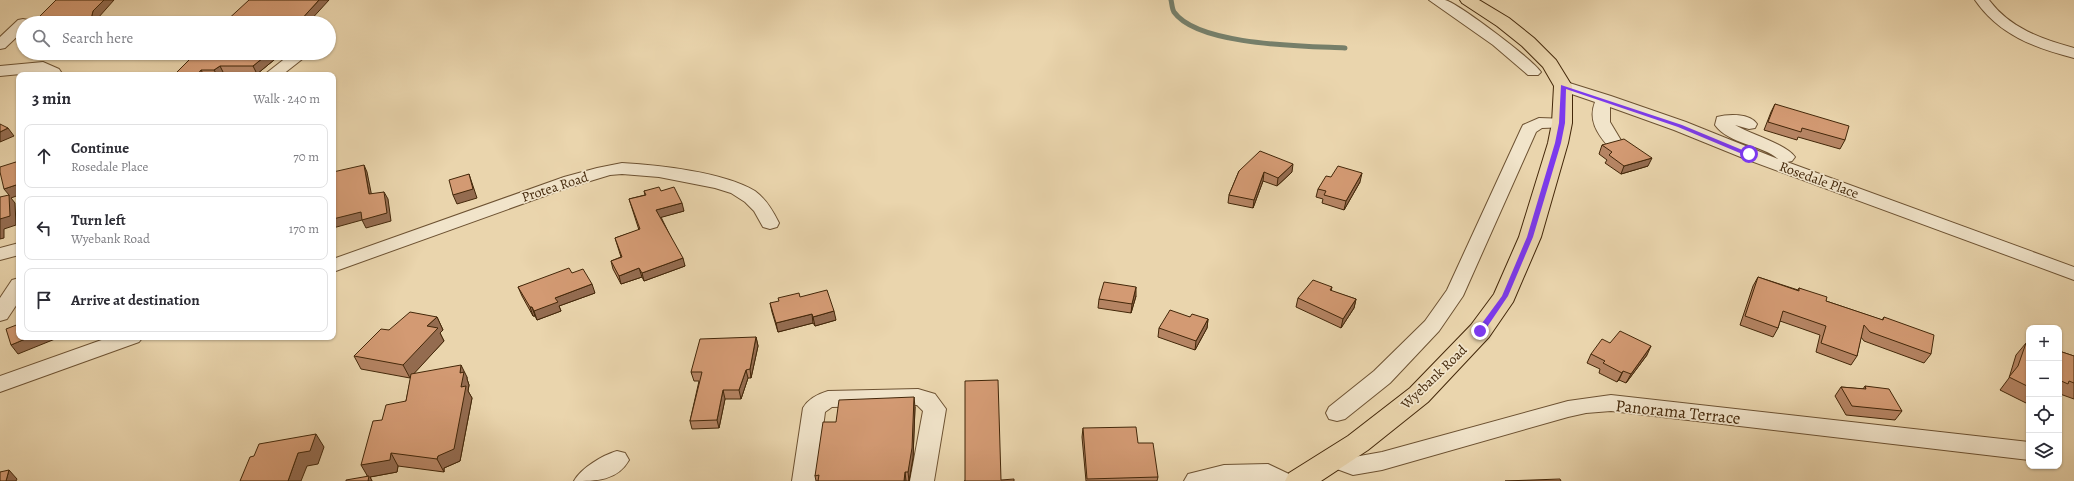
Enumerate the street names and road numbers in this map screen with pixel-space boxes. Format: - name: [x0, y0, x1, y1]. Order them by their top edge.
- street label: Rosedale Place: [1777, 157, 1861, 203]
- street label: Protea Road: [519, 167, 591, 207]
- street label: Wyebank Road: [1396, 340, 1472, 414]
- street label: Panorama Terrace: [1614, 394, 1742, 430]

